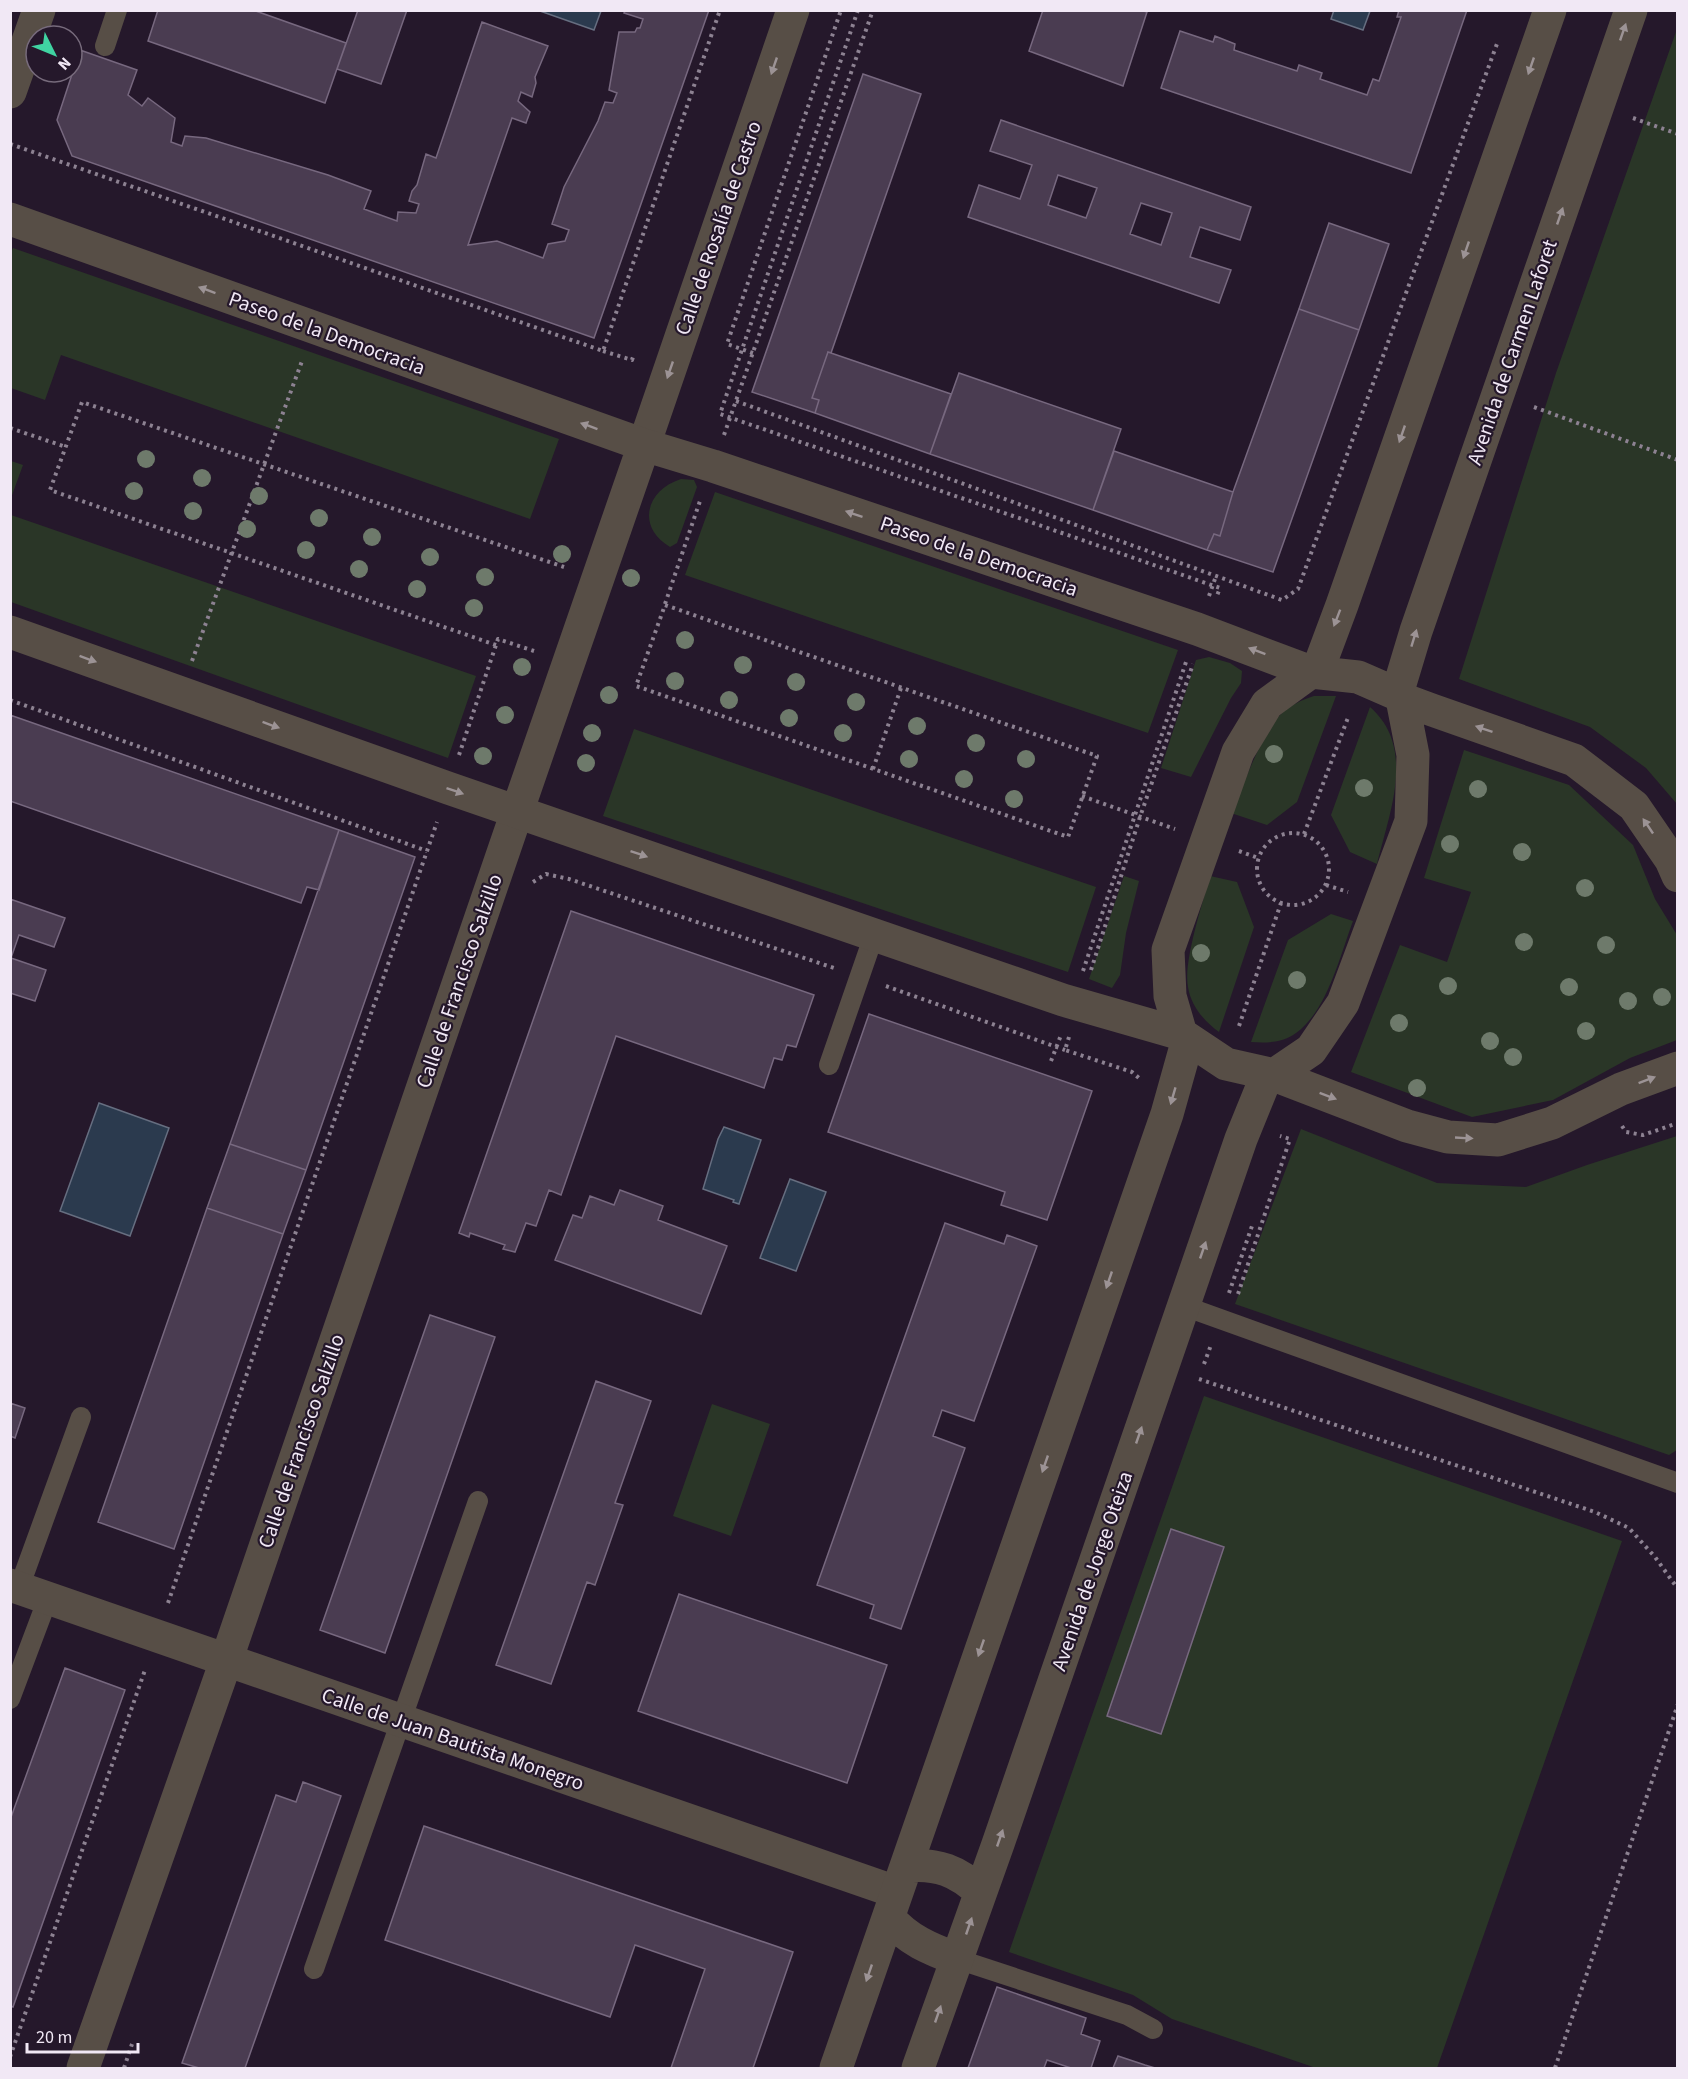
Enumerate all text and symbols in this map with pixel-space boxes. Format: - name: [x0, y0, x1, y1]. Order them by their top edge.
- one-way arrow: [1619, 23, 1629, 41]
- north arrow: [24, 24, 84, 84]
- text: N: [53, 52, 76, 75]
- one-way arrow: [769, 57, 778, 75]
- one-way arrow: [1525, 57, 1535, 75]
- street label: Calle de Rosalía de Castro: [667, 117, 769, 339]
- one-way arrow: [1555, 207, 1565, 225]
- street label: Avenida de Carmen Laforet: [1459, 235, 1565, 469]
- one-way arrow: [1461, 241, 1471, 259]
- street label: Paseo de la Democracia: [225, 283, 429, 383]
- one-way arrow: [198, 285, 216, 295]
- one-way arrow: [665, 361, 674, 379]
- one-way arrow: [580, 420, 598, 430]
- one-way arrow: [1397, 425, 1406, 443]
- one-way arrow: [844, 508, 862, 518]
- street label: Paseo de la Democracia: [876, 508, 1082, 604]
- one-way arrow: [1332, 609, 1341, 627]
- one-way arrow: [1409, 629, 1419, 647]
- one-way arrow: [1248, 646, 1266, 655]
- one-way arrow: [79, 655, 97, 664]
- one-way arrow: [262, 721, 280, 730]
- one-way arrow: [1475, 723, 1493, 733]
- one-way arrow: [446, 786, 464, 796]
- one-way arrow: [1643, 818, 1654, 834]
- one-way arrow: [630, 850, 648, 859]
- street label: Calle de Francisco Salzillo: [408, 870, 510, 1092]
- one-way arrow: [1638, 1074, 1656, 1084]
- one-way arrow: [1168, 1087, 1177, 1105]
- one-way arrow: [1320, 1091, 1338, 1101]
- one-way arrow: [1454, 1134, 1473, 1143]
- one-way arrow: [1198, 1241, 1208, 1259]
- one-way arrow: [1104, 1271, 1114, 1289]
- street label: Calle de Francisco Salzillo: [250, 1330, 352, 1552]
- one-way arrow: [1135, 1426, 1145, 1444]
- one-way arrow: [1040, 1455, 1050, 1473]
- street label: Avenida de Jorge Oteiza: [1044, 1467, 1140, 1675]
- one-way arrow: [976, 1640, 986, 1658]
- street label: Calle de Juan Bautista Monegro: [318, 1680, 588, 1798]
- one-way arrow: [996, 1828, 1006, 1846]
- one-way arrow: [964, 1917, 974, 1935]
- one-way arrow: [864, 1964, 874, 1982]
- one-way arrow: [933, 2004, 943, 2022]
- scale bar: [27, 2016, 138, 2054]
- text: 20 m: [36, 2025, 72, 2050]

